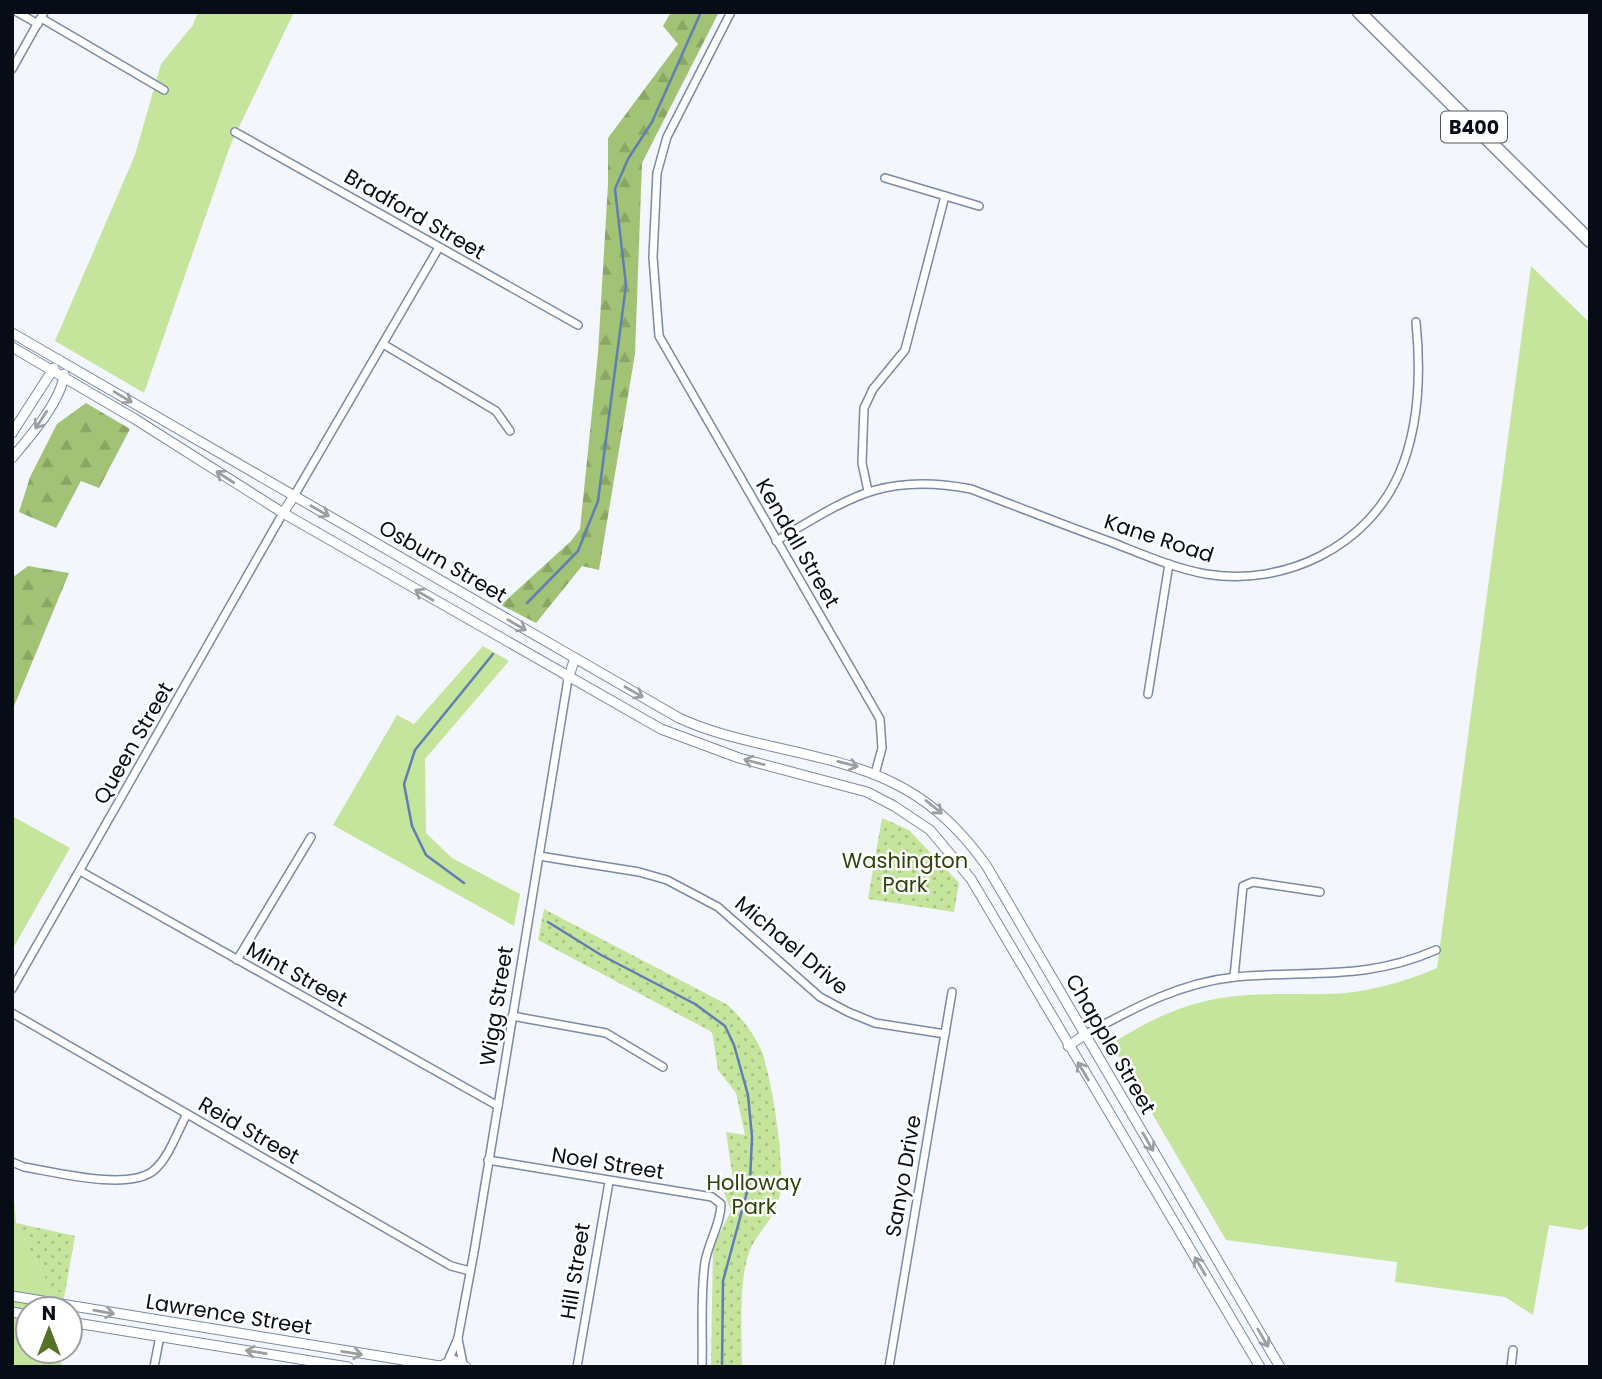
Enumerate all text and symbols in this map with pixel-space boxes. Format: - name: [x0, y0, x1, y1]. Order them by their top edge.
- road number: B400: [1441, 111, 1507, 142]
- street label: Bradford Street: [339, 162, 491, 266]
- one-way arrow: [113, 390, 133, 404]
- one-way arrow: [34, 410, 48, 429]
- one-way arrow: [216, 470, 236, 484]
- street label: Kendall Street: [749, 473, 847, 613]
- one-way arrow: [309, 505, 330, 518]
- street label: Kane Road: [1101, 507, 1217, 569]
- street label: Osburn Street: [374, 513, 512, 609]
- one-way arrow: [414, 588, 435, 601]
- one-way arrow: [507, 618, 527, 632]
- street label: Queen Street: [86, 677, 180, 809]
- one-way arrow: [623, 685, 643, 699]
- one-way arrow: [743, 755, 766, 768]
- one-way arrow: [836, 758, 859, 771]
- one-way arrow: [924, 800, 942, 815]
- park label: Washington Park: [842, 846, 968, 899]
- street label: Michael Drive: [729, 889, 855, 1001]
- street label: Mint Street: [241, 934, 353, 1014]
- street label: Wigg Street: [472, 944, 520, 1068]
- street label: Chapple Street: [1059, 969, 1163, 1119]
- one-way arrow: [1076, 1061, 1090, 1081]
- street label: Reid Street: [193, 1089, 305, 1171]
- street label: Sanyo Drive: [878, 1113, 928, 1239]
- one-way arrow: [1142, 1131, 1156, 1151]
- street label: Noel Street: [550, 1140, 666, 1186]
- park label: Holloway Park: [707, 1168, 802, 1221]
- street label: Hill Street: [553, 1221, 597, 1321]
- one-way arrow: [1193, 1257, 1207, 1277]
- street label: Lawrence Street: [144, 1287, 314, 1341]
- north arrow: [14, 1295, 84, 1365]
- text: N: [42, 1300, 56, 1327]
- one-way arrow: [92, 1305, 115, 1319]
- one-way arrow: [1256, 1328, 1270, 1348]
- one-way arrow: [245, 1345, 268, 1358]
- one-way arrow: [340, 1347, 363, 1360]

